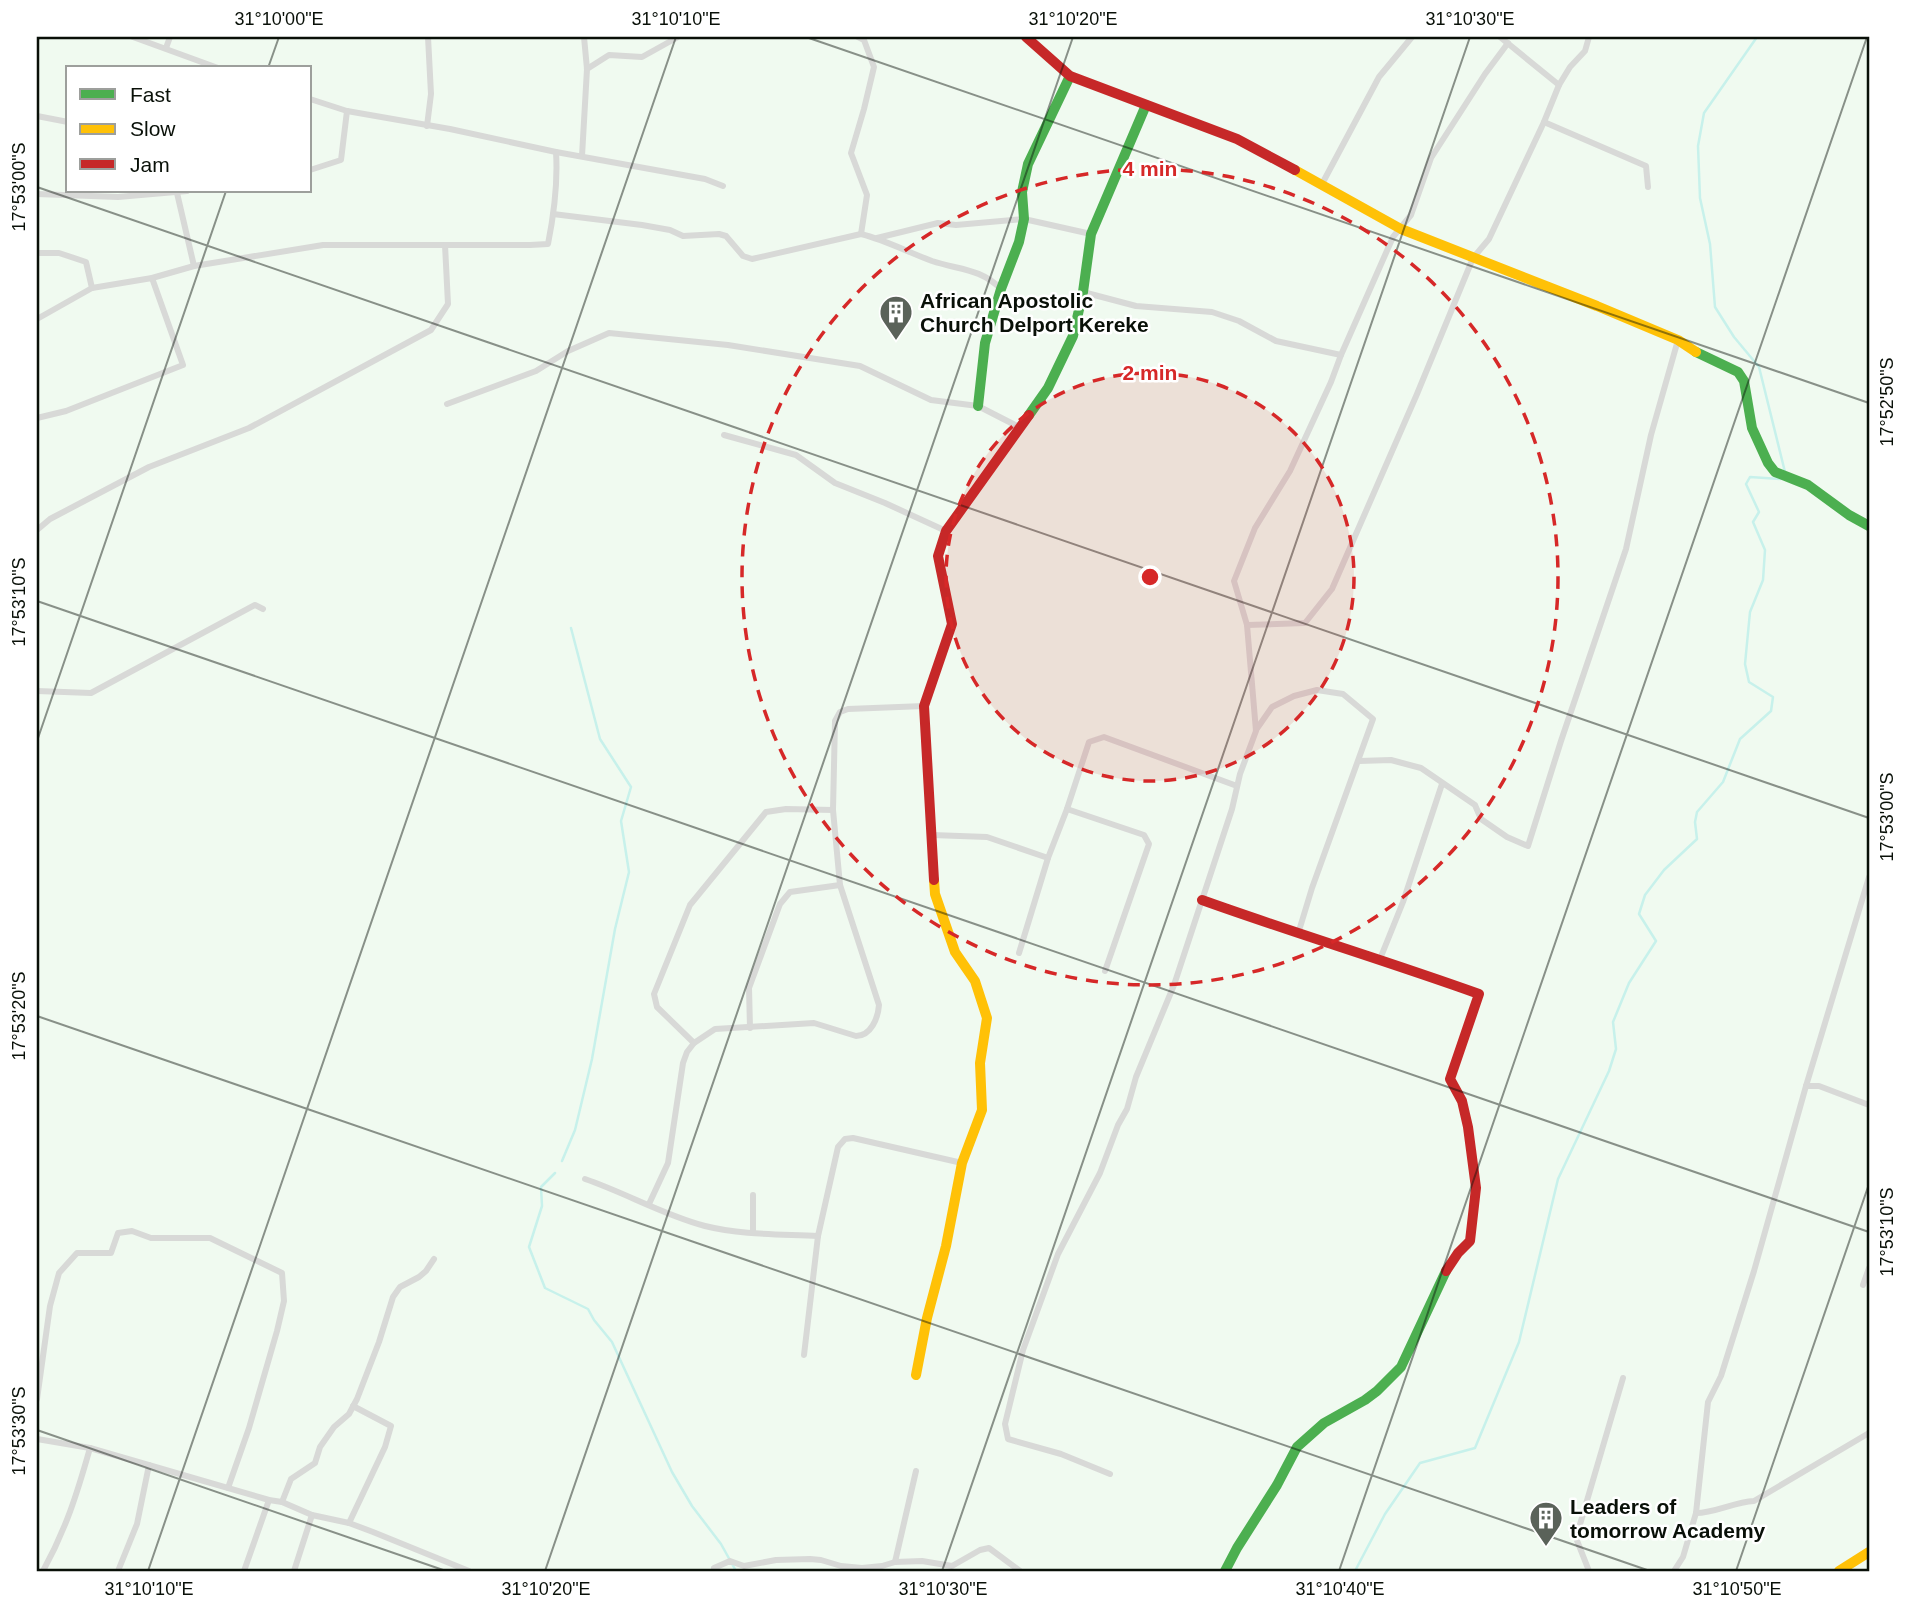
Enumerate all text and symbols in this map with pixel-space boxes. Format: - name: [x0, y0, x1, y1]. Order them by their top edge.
- text: 31°10'00"E: [234, 9, 324, 29]
- text: 31°10'10"E: [631, 9, 721, 29]
- text: 31°10'20"E: [1028, 9, 1118, 29]
- text: 31°10'30"E: [1425, 9, 1515, 29]
- legend: [66, 66, 312, 192]
- text: Fast: [130, 83, 171, 106]
- text: Slow: [130, 117, 176, 140]
- text: 17°53'00"S: [9, 142, 29, 232]
- text: Jam: [130, 153, 170, 176]
- text: 4 min: [1123, 157, 1177, 180]
- place label: African Apostolic Church Delport Kereke: [920, 289, 1149, 336]
- building icon: African Apostolic Church Delport Kereke: [877, 293, 915, 342]
- text: 17°52'50"S: [1877, 357, 1897, 447]
- text: 2 min: [1123, 361, 1177, 384]
- text: 17°53'10"S: [9, 557, 29, 647]
- centre of rings: [1138, 565, 1162, 589]
- text: 17°53'00"S: [1877, 772, 1897, 862]
- text: 17°53'20"S: [9, 971, 29, 1061]
- text: 17°53'10"S: [1877, 1187, 1897, 1277]
- text: 17°53'30"S: [9, 1386, 29, 1476]
- place label: Leaders of tomorrow Academy: [1570, 1495, 1766, 1542]
- building icon: Leaders of tomorrow Academy: [1527, 1499, 1565, 1548]
- text: 31°10'10"E: [104, 1579, 194, 1599]
- text: 31°10'20"E: [501, 1579, 591, 1599]
- text: 31°10'30"E: [898, 1579, 988, 1599]
- text: 31°10'40"E: [1295, 1579, 1385, 1599]
- text: 31°10'50"E: [1692, 1579, 1782, 1599]

